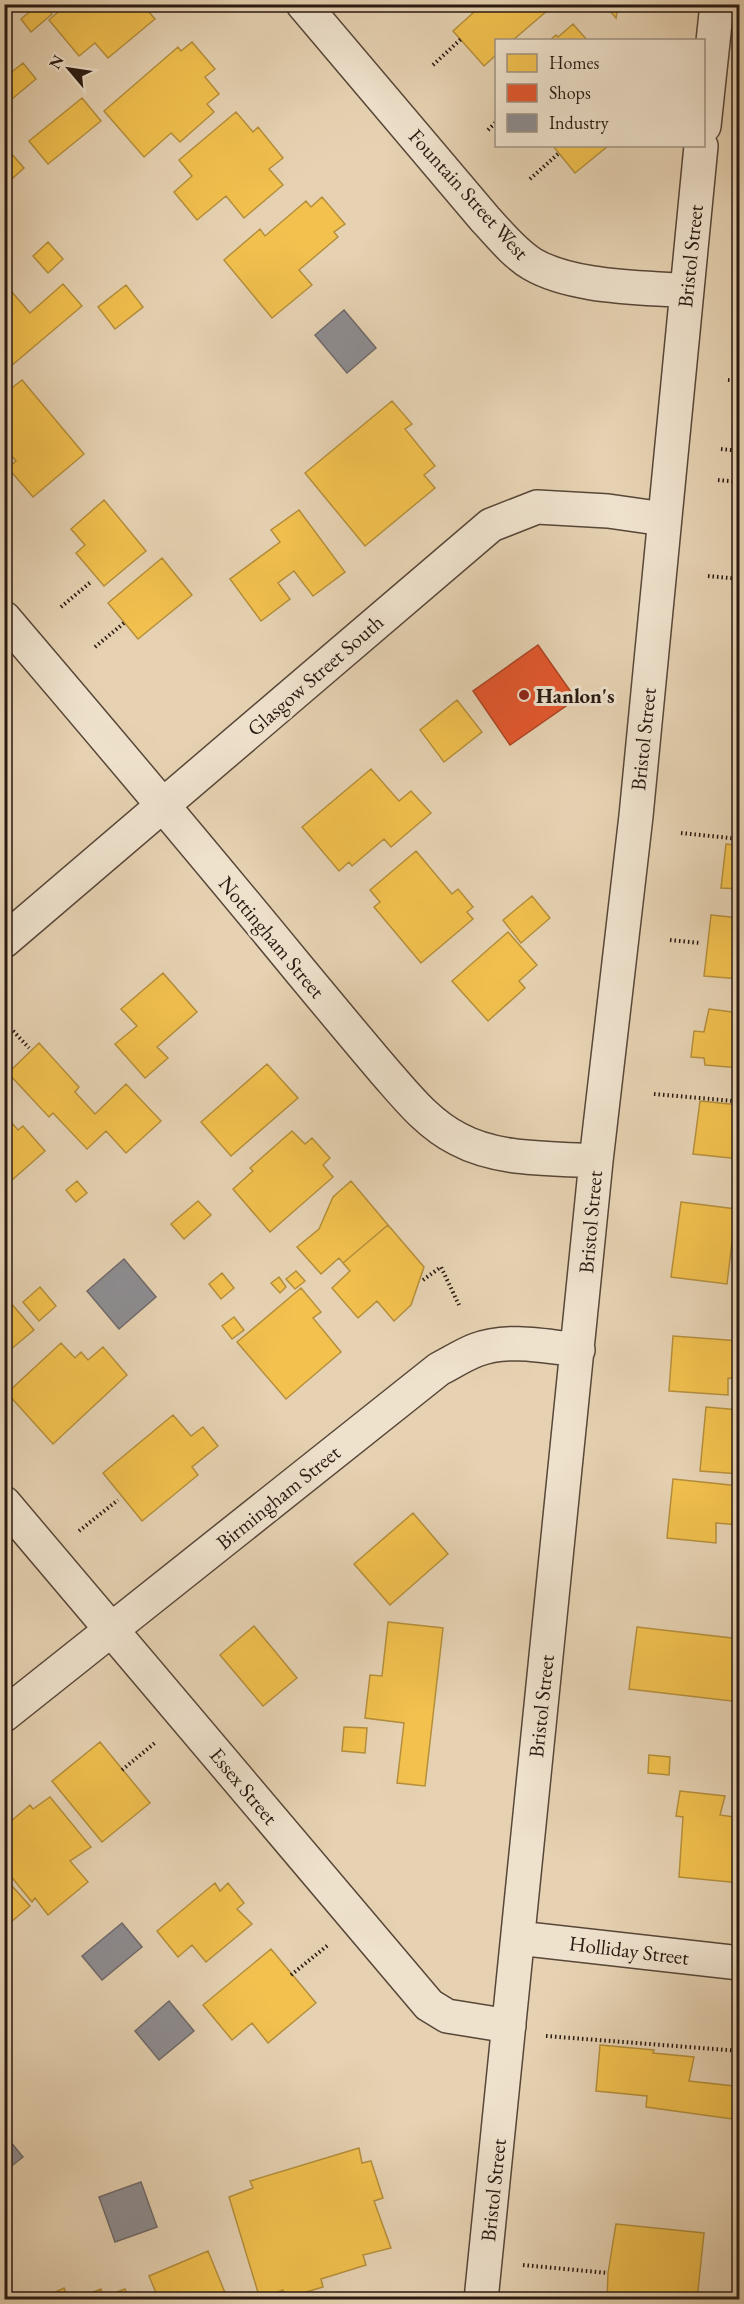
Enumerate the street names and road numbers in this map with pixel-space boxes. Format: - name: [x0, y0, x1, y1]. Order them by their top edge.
- street label: Fountain Street West: [403, 123, 535, 265]
- street label: Bristol Street: [671, 203, 709, 309]
- street label: Glasgow Street South: [241, 608, 389, 742]
- street label: Bristol Street: [624, 686, 662, 792]
- street label: Nottingham Street: [213, 870, 331, 1004]
- street label: Bristol Street: [572, 1169, 608, 1275]
- street label: Birmingham Street: [210, 1438, 346, 1555]
- street label: Bristol Street: [522, 1653, 560, 1759]
- street label: Essex Street: [204, 1742, 284, 1830]
- street label: Holliday Street: [567, 1929, 691, 1971]
- street label: Bristol Street: [474, 2137, 512, 2243]

